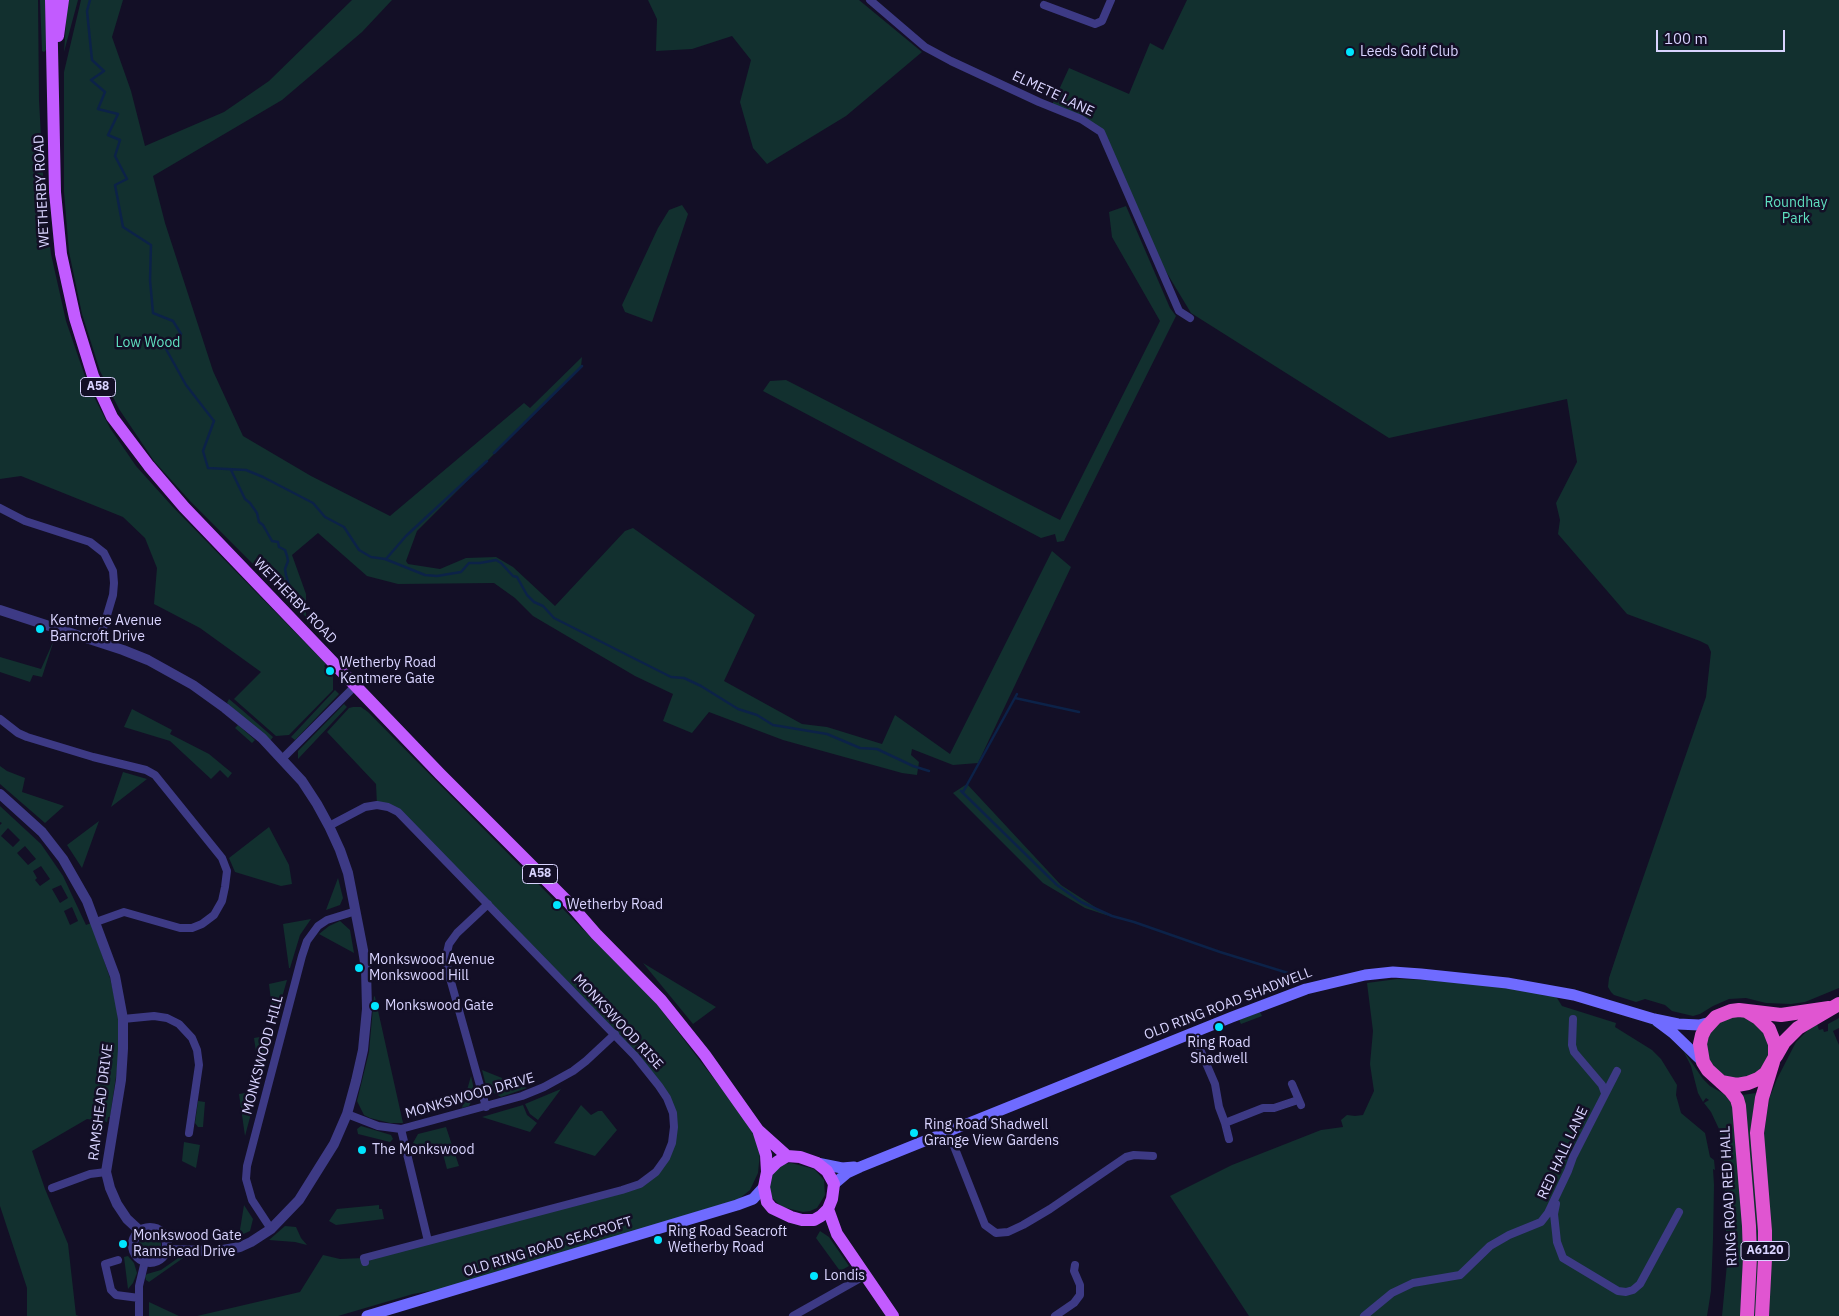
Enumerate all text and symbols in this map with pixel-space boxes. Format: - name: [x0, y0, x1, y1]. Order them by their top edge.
- scale bar: [1659, 20, 1788, 52]
- text: 100 m: [1664, 29, 1708, 48]
- place label: Leeds Golf Club: [1360, 44, 1458, 60]
- marker: Leeds Golf Club: [1344, 46, 1356, 58]
- street label: ELMETE LANE: [1009, 68, 1097, 120]
- street label: WETHERBY ROAD: [31, 134, 53, 248]
- park label: Roundhay Park: [1765, 195, 1827, 228]
- park label: Low Wood: [116, 335, 180, 351]
- road number: A58: [80, 378, 116, 397]
- street label: WETHERBY ROAD: [250, 555, 340, 647]
- place label: Kentmere Avenue Barncroft Drive: [50, 613, 162, 646]
- marker: Kentmere Avenue Barncroft Drive: [34, 623, 46, 635]
- place label: Wetherby Road Kentmere Gate: [340, 655, 436, 688]
- marker: Wetherby Road Kentmere Gate: [324, 665, 336, 677]
- road number: A58: [522, 864, 558, 884]
- place label: Wetherby Road: [567, 897, 663, 913]
- marker: Wetherby Road: [551, 899, 563, 911]
- place label: Monkswood Avenue Monkswood Hill: [369, 952, 495, 984]
- marker: Monkswood Avenue Monkswood Hill: [353, 962, 365, 974]
- street label: OLD RING ROAD SHADWELL: [1142, 964, 1314, 1044]
- street label: MONKSWOOD RISE: [570, 971, 666, 1073]
- street label: MONKSWOOD HILL: [239, 994, 287, 1116]
- place label: Monkswood Gate: [385, 998, 494, 1014]
- marker: Monkswood Gate: [369, 1000, 381, 1012]
- marker: Ring Road Shadwell: [1213, 1021, 1225, 1033]
- place label: Ring Road Shadwell: [1187, 1035, 1251, 1068]
- street label: RAMSHEAD DRIVE: [85, 1043, 117, 1161]
- street label: MONKSWOOD DRIVE: [403, 1069, 537, 1123]
- street label: RED HALL LANE: [1534, 1104, 1592, 1202]
- place label: Ring Road Shadwell Grange View Gardens: [924, 1117, 1059, 1150]
- street label: RING ROAD RED HALL: [1717, 1125, 1741, 1267]
- marker: Ring Road Shadwell Grange View Gardens: [908, 1127, 920, 1139]
- place label: The Monkswood: [372, 1142, 475, 1158]
- marker: The Monkswood: [356, 1144, 368, 1156]
- street label: OLD RING ROAD SEACROFT: [462, 1213, 634, 1281]
- place label: Ring Road Seacroft Wetherby Road: [668, 1224, 787, 1256]
- place label: Monkswood Gate Ramshead Drive: [133, 1228, 242, 1260]
- marker: Ring Road Seacroft Wetherby Road: [652, 1234, 664, 1246]
- marker: Monkswood Gate Ramshead Drive: [117, 1238, 129, 1250]
- road number: A6120: [1741, 1242, 1789, 1260]
- place label: Londis: [824, 1268, 865, 1284]
- marker: Londis: [808, 1270, 820, 1282]

